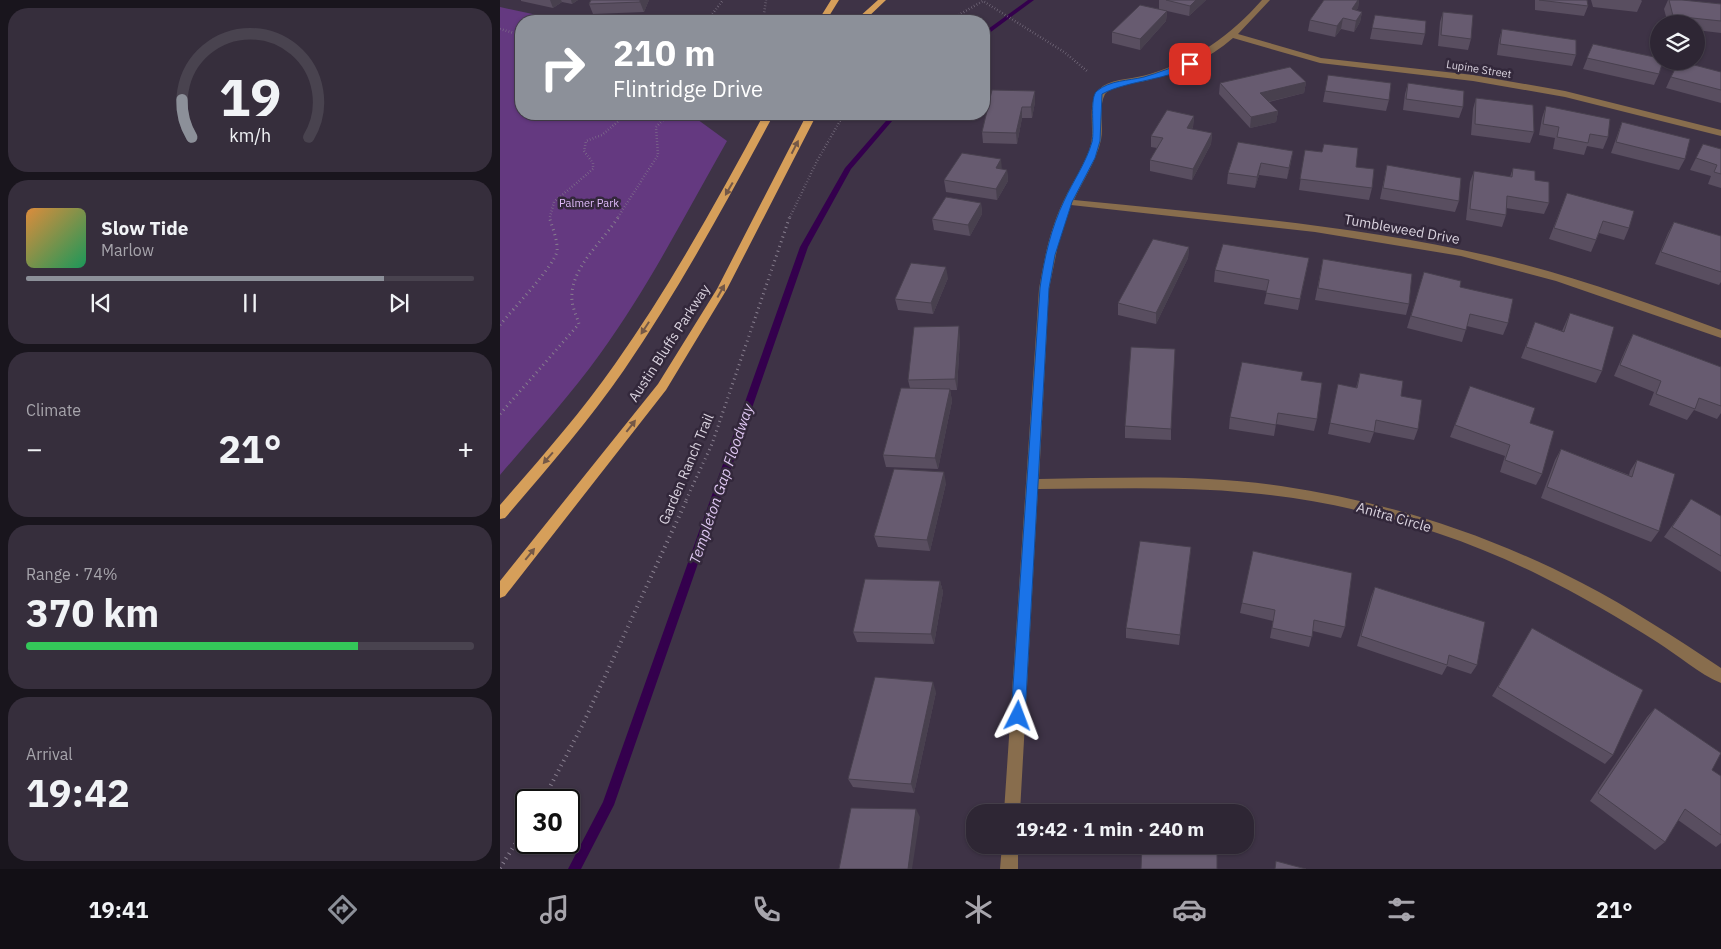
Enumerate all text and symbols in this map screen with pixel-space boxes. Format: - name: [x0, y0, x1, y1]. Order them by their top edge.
- map controls: [1650, 15, 1705, 70]
- button: layers: [1650, 15, 1705, 70]
- text: 210 m: [613, 30, 716, 76]
- icon: right: [530, 35, 595, 100]
- pin: [1169, 43, 1211, 85]
- icon: arrive: [1176, 50, 1204, 78]
- street label: Lupine Street: [1445, 57, 1513, 81]
- text: 19: [219, 63, 281, 130]
- text: Flintridge Drive: [613, 74, 763, 103]
- text: km/h: [229, 124, 271, 147]
- one-way arrow: [791, 139, 799, 154]
- one-way arrow: [724, 182, 733, 196]
- park label: Palmer Park: [559, 196, 619, 210]
- street label: Tumbleweed Drive: [1343, 210, 1461, 248]
- text: Slow Tide: [101, 216, 188, 240]
- text: Marlow: [101, 240, 154, 260]
- street label: Austin Bluffs Parkway: [624, 281, 714, 405]
- one-way arrow: [717, 284, 725, 298]
- icon: previous: [87, 289, 115, 317]
- icon: pause: [236, 289, 264, 317]
- icon: next: [385, 289, 413, 317]
- one-way arrow: [640, 322, 650, 335]
- text: Climate: [26, 400, 81, 420]
- water label: Templeton Gap Floodway: [685, 401, 758, 566]
- street label: Garden Ranch Trail: [654, 410, 718, 527]
- one-way arrow: [626, 419, 636, 433]
- text: 21°: [218, 424, 282, 473]
- text: −: [26, 430, 43, 467]
- text: +: [457, 430, 474, 467]
- one-way arrow: [542, 452, 554, 464]
- street label: Anitra Circle: [1355, 498, 1434, 536]
- one-way arrow: [525, 548, 536, 561]
- text: Range · 74%: [26, 564, 118, 584]
- text: 370 km: [26, 588, 159, 637]
- position arrow: [991, 689, 1043, 741]
- text: Arrival: [26, 744, 73, 764]
- text: 19:42: [26, 768, 130, 817]
- speed limit sign: 30: [515, 789, 580, 854]
- text: 19:42 · 1 min · 240 m: [1016, 817, 1204, 841]
- icon: directions: [325, 892, 360, 927]
- icon: music: [537, 892, 572, 927]
- icon: phone: [749, 892, 784, 927]
- icon: climate: [961, 892, 996, 927]
- icon: car: [1172, 892, 1207, 927]
- icon: filters: [1384, 892, 1419, 927]
- text: 19:41: [88, 895, 148, 924]
- text: 21°: [1596, 895, 1633, 924]

